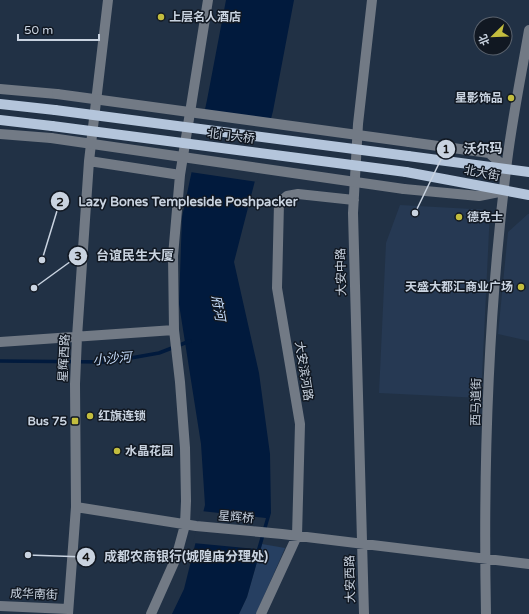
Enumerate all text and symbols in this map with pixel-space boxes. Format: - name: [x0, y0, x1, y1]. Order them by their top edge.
- place label: 上层名人酒店: [169, 10, 241, 24]
- marker: 上层名人酒店: [156, 12, 166, 22]
- scale bar: [18, 16, 99, 42]
- north arrow: [473, 16, 513, 56]
- text: 50 m: [24, 23, 53, 37]
- text: 北: [476, 32, 492, 47]
- place label: 星影饰品: [455, 91, 503, 105]
- marker: 星影饰品: [506, 93, 516, 103]
- street label: 北门大桥: [206, 126, 256, 146]
- callout: 沃尔玛: [436, 136, 511, 161]
- text: 沃尔玛: [463, 141, 503, 157]
- text: 1: [442, 142, 450, 156]
- street label: 北大街: [463, 163, 501, 183]
- callout: Lazy Bones Templeside Poshpacker: [50, 189, 306, 214]
- text: Lazy Bones Templeside Poshpacker: [78, 194, 299, 210]
- text: 2: [56, 195, 64, 209]
- place label: 德克士: [467, 210, 503, 224]
- marker: 德克士: [454, 212, 464, 222]
- callout: 台谊民生大厦: [68, 243, 182, 268]
- text: 台谊民生大厦: [96, 248, 174, 264]
- street label: 大安中路: [334, 248, 348, 296]
- text: 3: [74, 249, 82, 263]
- place label: 天盛大都汇商业广场: [405, 280, 513, 294]
- marker: 天盛大都汇商业广场: [516, 282, 526, 292]
- water label: 府河: [208, 294, 229, 325]
- street label: 星辉西路: [56, 334, 72, 382]
- street label: 大安滨河路: [292, 340, 316, 402]
- water label: 小沙河: [92, 349, 135, 369]
- street label: 西马道街: [469, 378, 483, 426]
- place label: 红旗连锁: [98, 409, 146, 423]
- marker: 红旗连锁: [85, 411, 95, 421]
- place label: Bus 75: [28, 414, 67, 428]
- marker: Bus 75: [70, 416, 80, 426]
- place label: 水晶花园: [125, 444, 173, 458]
- marker: 水晶花园: [112, 446, 122, 456]
- street label: 星辉桥: [217, 508, 255, 526]
- callout: 成都农商银行(城隍庙分理处): [76, 544, 276, 569]
- text: 成都农商银行(城隍庙分理处): [104, 549, 268, 565]
- text: 4: [82, 550, 90, 564]
- street label: 大安西路: [343, 555, 357, 603]
- street label: 成华南街: [10, 586, 58, 602]

